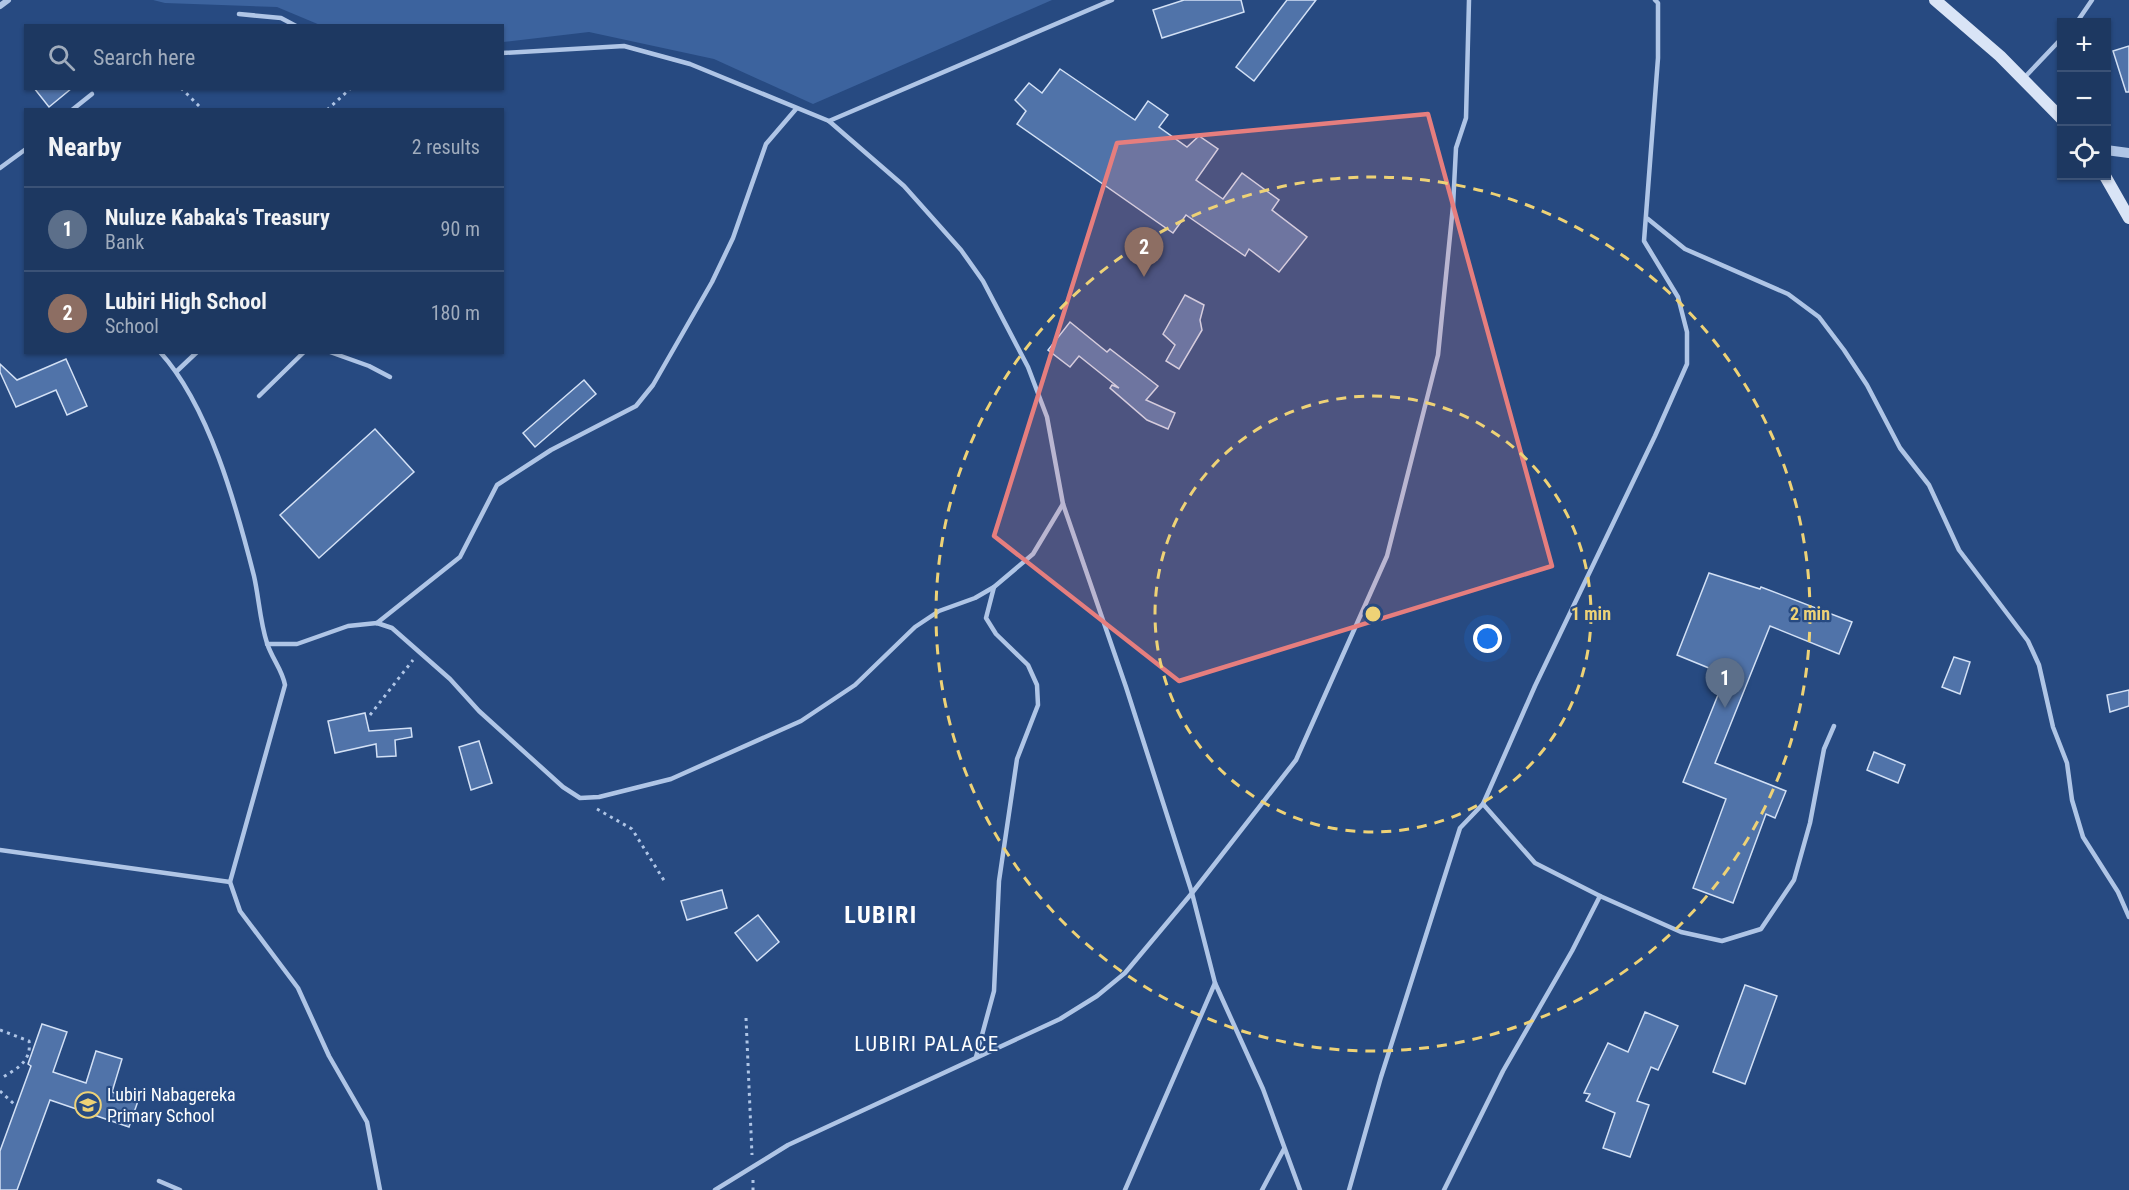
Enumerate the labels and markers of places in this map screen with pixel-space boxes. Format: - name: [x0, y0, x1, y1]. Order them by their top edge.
- pin: 2: [1124, 228, 1164, 277]
- centre of rings: [1363, 604, 1383, 624]
- pin: 1: [1706, 658, 1744, 708]
- place label: Lubiri Nabagereka Primary School: [107, 1084, 236, 1126]
- school or university icon: Lubiri Nabagereka Primary School: [73, 1090, 103, 1120]

